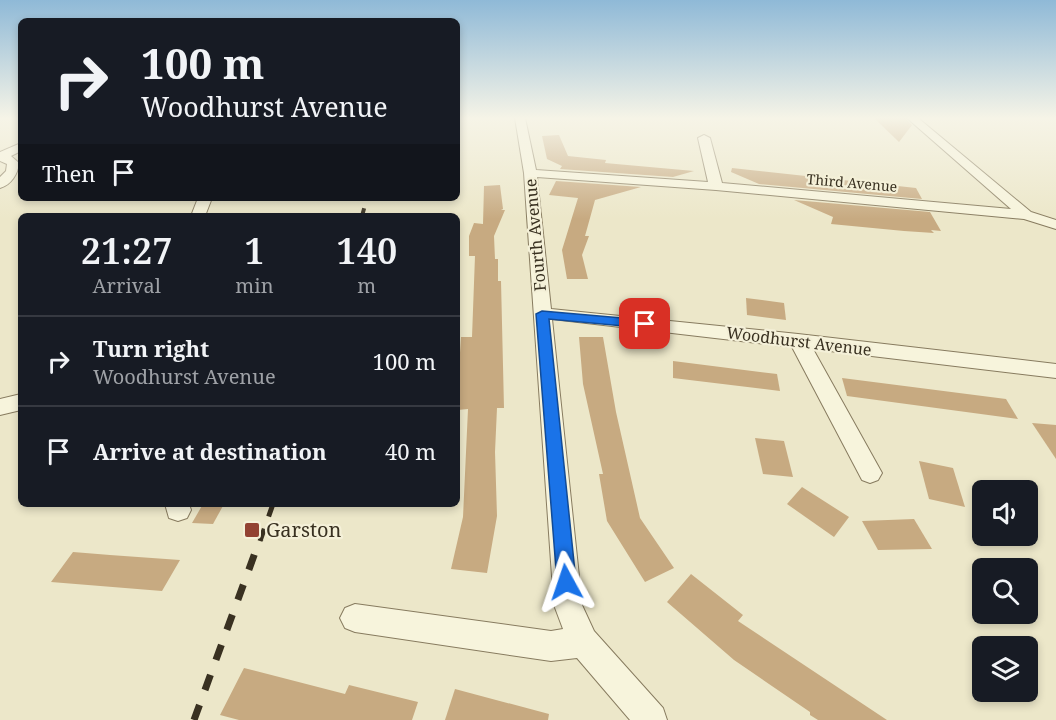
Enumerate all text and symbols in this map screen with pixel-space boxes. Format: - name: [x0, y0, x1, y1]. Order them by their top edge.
- text: 100 m: [141, 34, 265, 91]
- icon: right: [42, 42, 120, 120]
- text: Woodhurst Avenue: [141, 88, 388, 125]
- icon: arrive: [107, 156, 140, 189]
- text: Then: [42, 158, 95, 188]
- street label: Third Avenue: [806, 169, 898, 196]
- street label: Fourth Avenue: [519, 178, 551, 292]
- text: 21:27: [81, 226, 173, 275]
- text: 1: [244, 226, 265, 275]
- text: 140: [336, 226, 397, 275]
- text: Arrival: [92, 272, 161, 299]
- text: min: [235, 272, 274, 299]
- text: m: [357, 272, 376, 299]
- pin: [619, 298, 670, 349]
- icon: arrive: [628, 307, 661, 340]
- street label: Woodhurst Avenue: [725, 321, 873, 361]
- text: Turn right: [93, 333, 209, 363]
- icon: right: [42, 345, 75, 378]
- text: 100 m: [373, 346, 436, 376]
- text: Woodhurst Avenue: [93, 363, 276, 390]
- icon: arrive: [42, 435, 75, 468]
- text: Arrive at destination: [93, 436, 327, 466]
- text: 40 m: [385, 436, 436, 466]
- map controls: [972, 480, 1038, 702]
- button: sound: [972, 480, 1038, 546]
- place label: Garston: [266, 516, 342, 543]
- marker: Garston: [243, 521, 261, 539]
- position arrow: [534, 550, 598, 614]
- button: search: [972, 558, 1038, 624]
- button: layers: [972, 636, 1038, 702]

